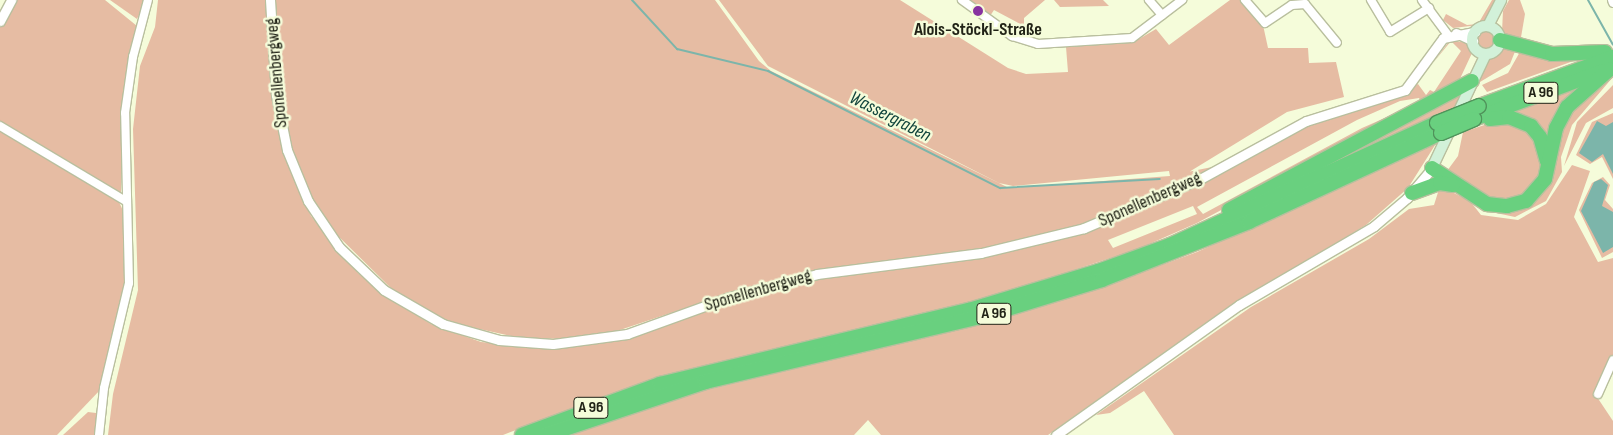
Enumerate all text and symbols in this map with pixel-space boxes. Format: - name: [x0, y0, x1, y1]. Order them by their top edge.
- marker: Alois-Stöckl-Straße: [972, 5, 984, 17]
- street label: Sponellenbergweg: [261, 17, 293, 129]
- place label: Alois-Stöckl-Straße: [914, 19, 1042, 41]
- road number: A 96: [1522, 80, 1560, 106]
- water label: Wassergraben: [845, 87, 935, 147]
- street label: Sponellenbergweg: [1095, 168, 1205, 232]
- street label: Sponellenbergweg: [702, 265, 814, 317]
- road number: A 96: [975, 300, 1013, 328]
- road number: A 96: [572, 394, 610, 422]

